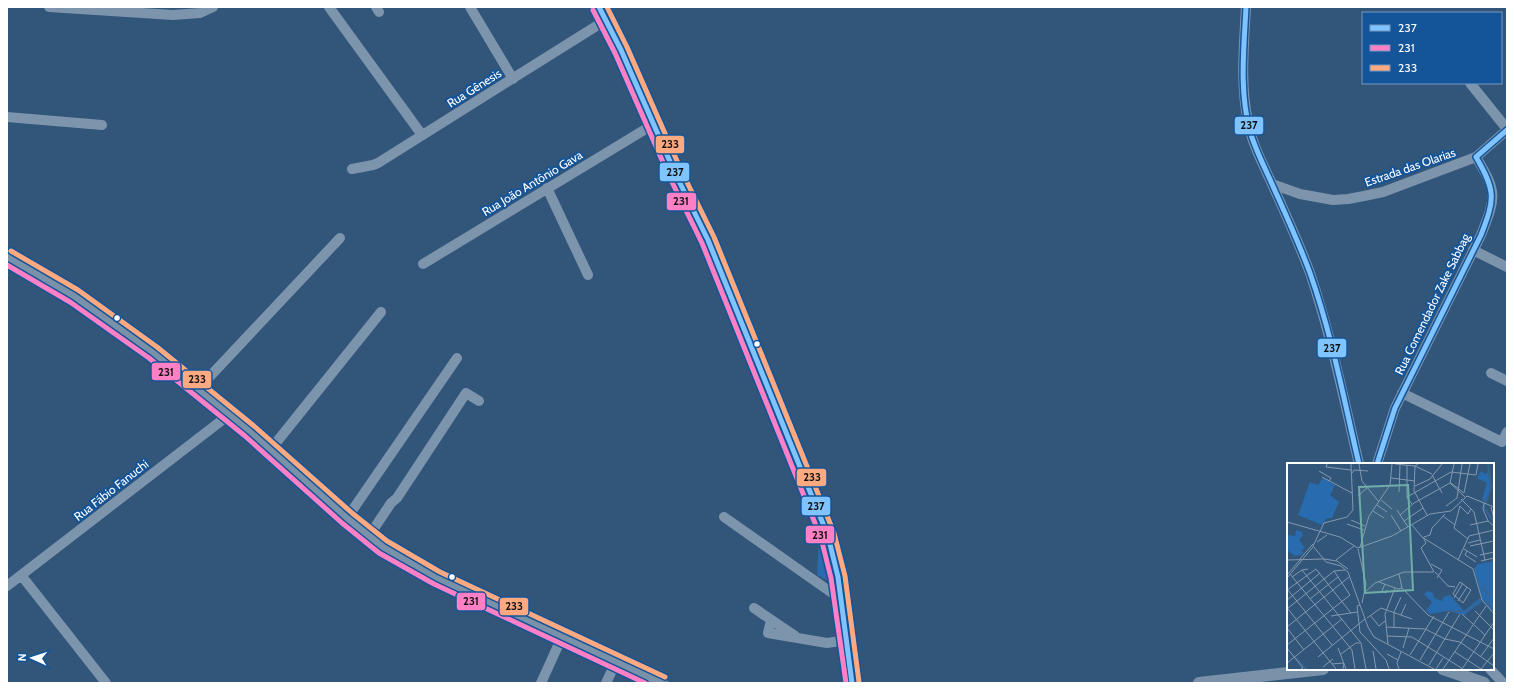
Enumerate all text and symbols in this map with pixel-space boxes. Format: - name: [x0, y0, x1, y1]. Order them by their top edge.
- legend: [1362, 12, 1502, 84]
- text: 237: [1398, 20, 1417, 35]
- text: 231: [1398, 40, 1415, 55]
- text: 233: [1398, 60, 1417, 75]
- street label: Rua Gênesis: [444, 65, 504, 111]
- line badge: 237: [1234, 116, 1264, 135]
- text: 237: [1240, 118, 1258, 132]
- line badge: 233: [655, 135, 685, 154]
- text: 233: [661, 137, 679, 151]
- street label: Estrada das Olarias: [1363, 144, 1457, 190]
- street label: Rua João Antônio Gava: [479, 147, 585, 219]
- line badge: 237: [659, 162, 690, 182]
- text: 237: [666, 165, 684, 179]
- line badge: 231: [666, 192, 697, 211]
- text: 231: [673, 194, 689, 208]
- street label: Rua Comendador Zake Sabbag: [1391, 230, 1473, 377]
- unlabelled marker: [112, 313, 122, 323]
- line badge: 237: [1317, 338, 1347, 358]
- unlabelled marker: [752, 339, 762, 349]
- text: 237: [1323, 341, 1341, 355]
- line badge: 231: [151, 362, 181, 381]
- text: 231: [158, 365, 174, 379]
- line badge: 233: [182, 370, 212, 389]
- text: 233: [188, 372, 206, 386]
- street label: Rua Fábio Fanuchi: [71, 456, 151, 524]
- inset map: [1287, 463, 1494, 670]
- line badge: 233: [796, 468, 827, 487]
- text: 233: [803, 470, 821, 484]
- line badge: 237: [801, 496, 831, 516]
- text: 237: [807, 499, 825, 513]
- line badge: 231: [805, 525, 835, 544]
- text: 231: [812, 528, 828, 542]
- unlabelled marker: [447, 572, 457, 582]
- line badge: 231: [456, 592, 486, 611]
- text: 231: [463, 594, 479, 608]
- line badge: 233: [499, 597, 529, 616]
- text: 233: [505, 599, 523, 613]
- north arrow: [12, 638, 52, 678]
- text: N: [15, 653, 29, 662]

